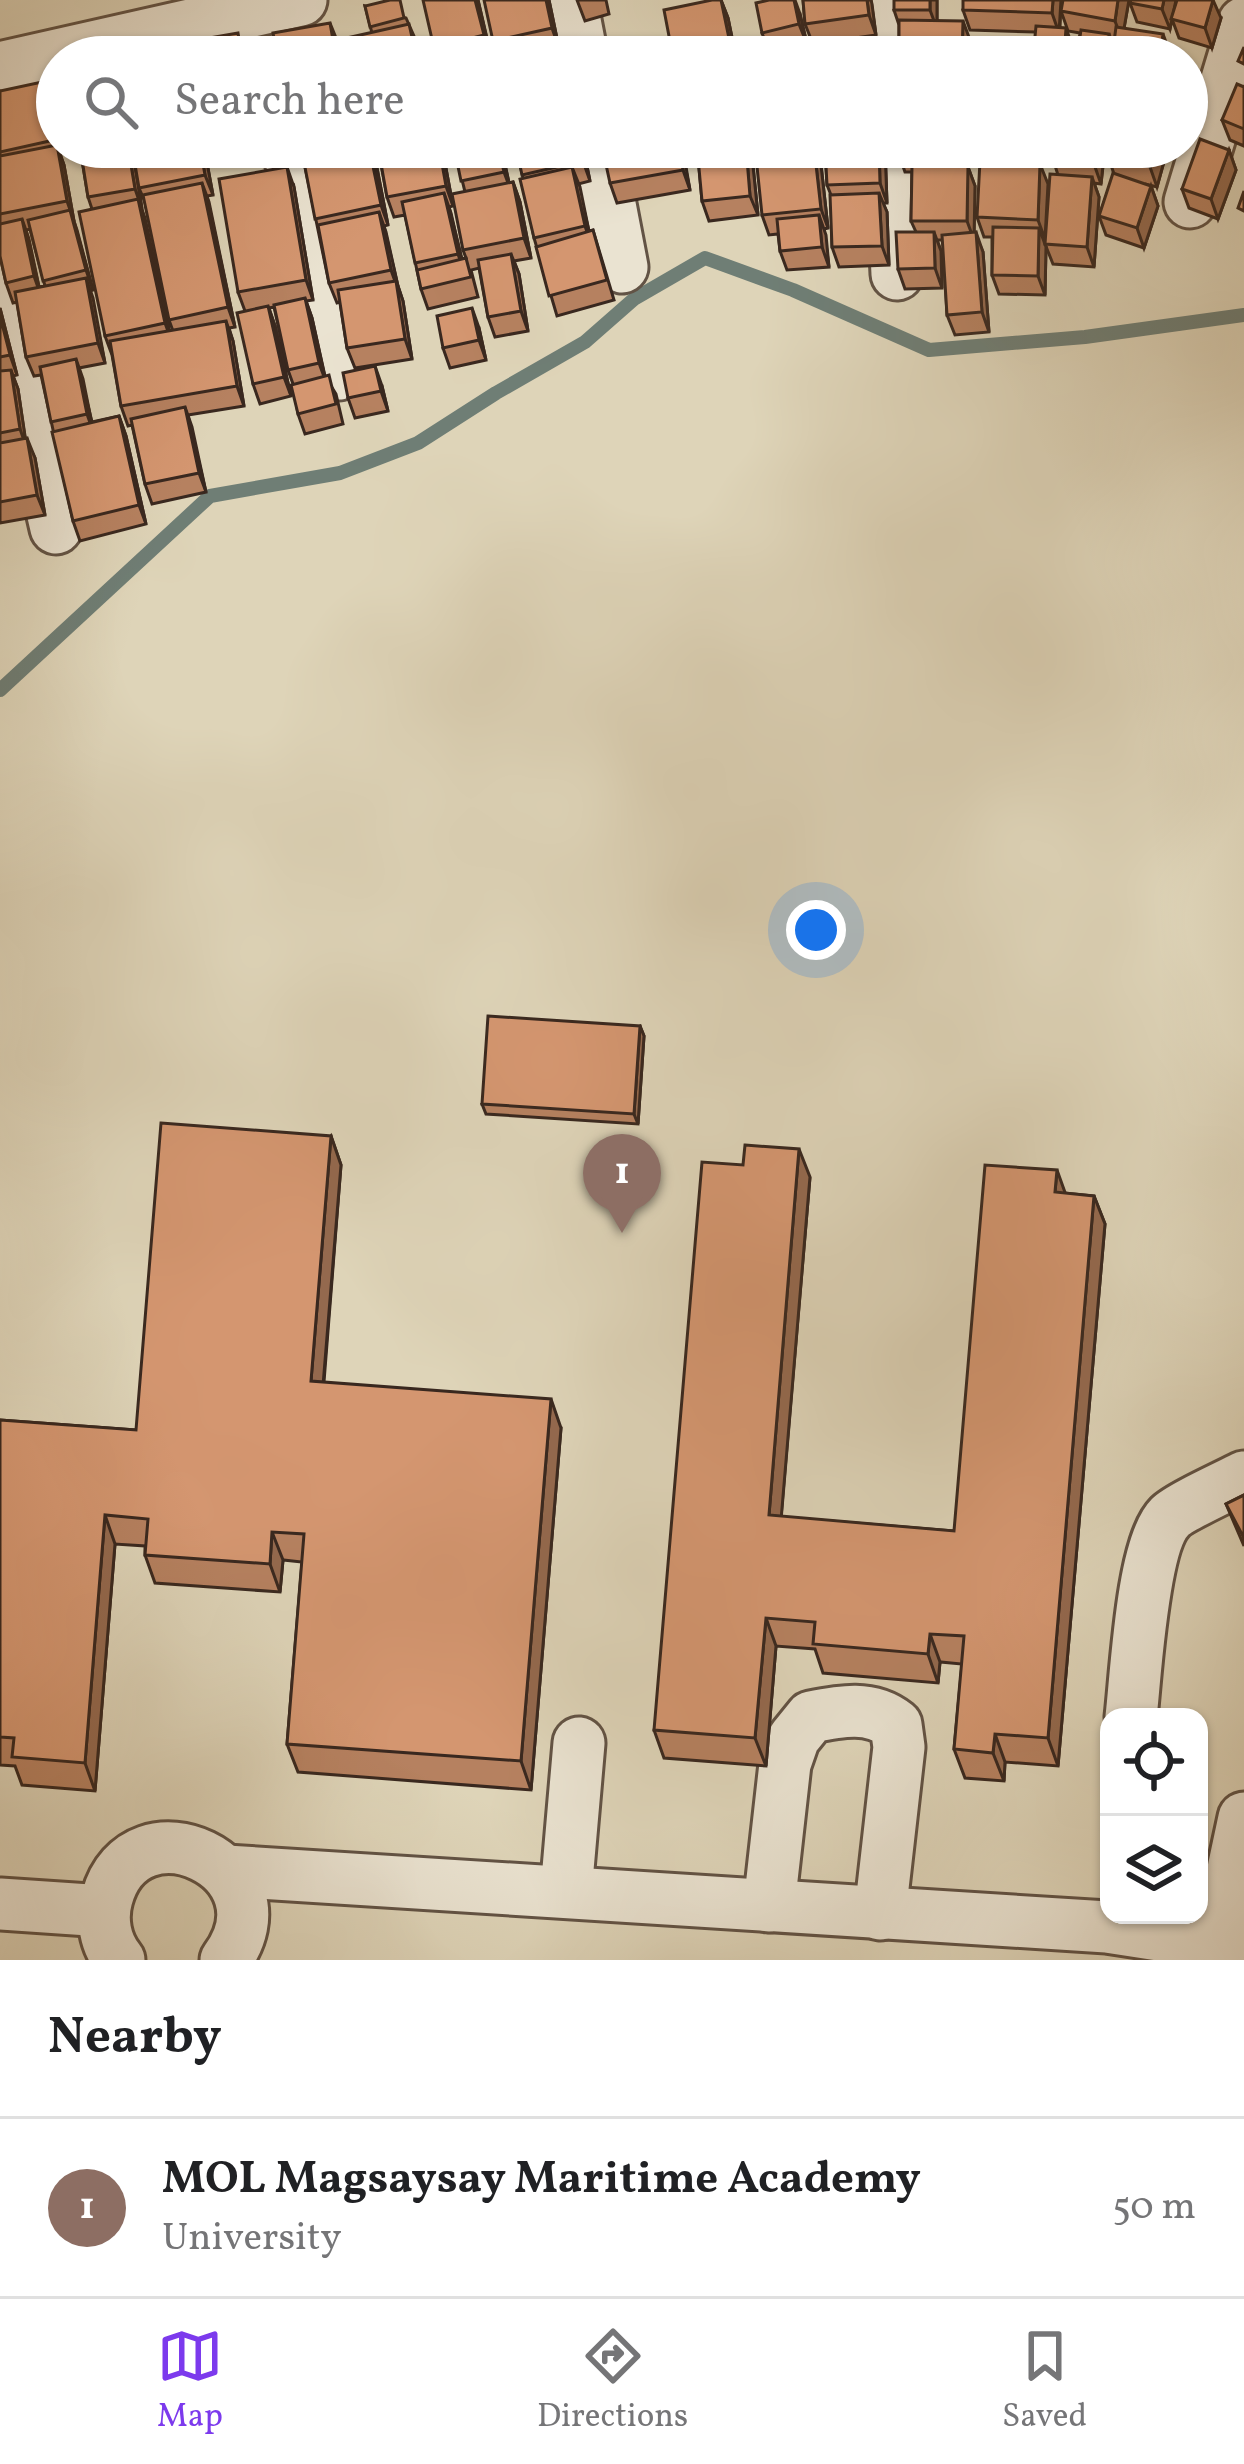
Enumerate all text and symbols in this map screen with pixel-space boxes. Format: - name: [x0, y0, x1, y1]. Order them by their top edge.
- search box: [36, 36, 1208, 168]
- icon: search: [78, 69, 144, 135]
- text: Search here: [174, 71, 405, 134]
- your location: [786, 900, 846, 960]
- pin: 1: [583, 1134, 661, 1233]
- map controls: [1100, 1708, 1208, 1924]
- button: locate: [1100, 1708, 1208, 1816]
- button: layers: [1100, 1816, 1208, 1924]
- text: Nearby: [48, 2003, 222, 2074]
- text: MOL Magsaysay Maritime Academy: [162, 2149, 921, 2212]
- text: 1: [79, 2181, 95, 2235]
- text: 50 m: [1112, 2181, 1196, 2235]
- text: University: [162, 2212, 342, 2266]
- tab: Map: [157, 2323, 223, 2441]
- tab: Directions: [537, 2323, 688, 2441]
- tab: Saved: [1002, 2323, 1087, 2441]

